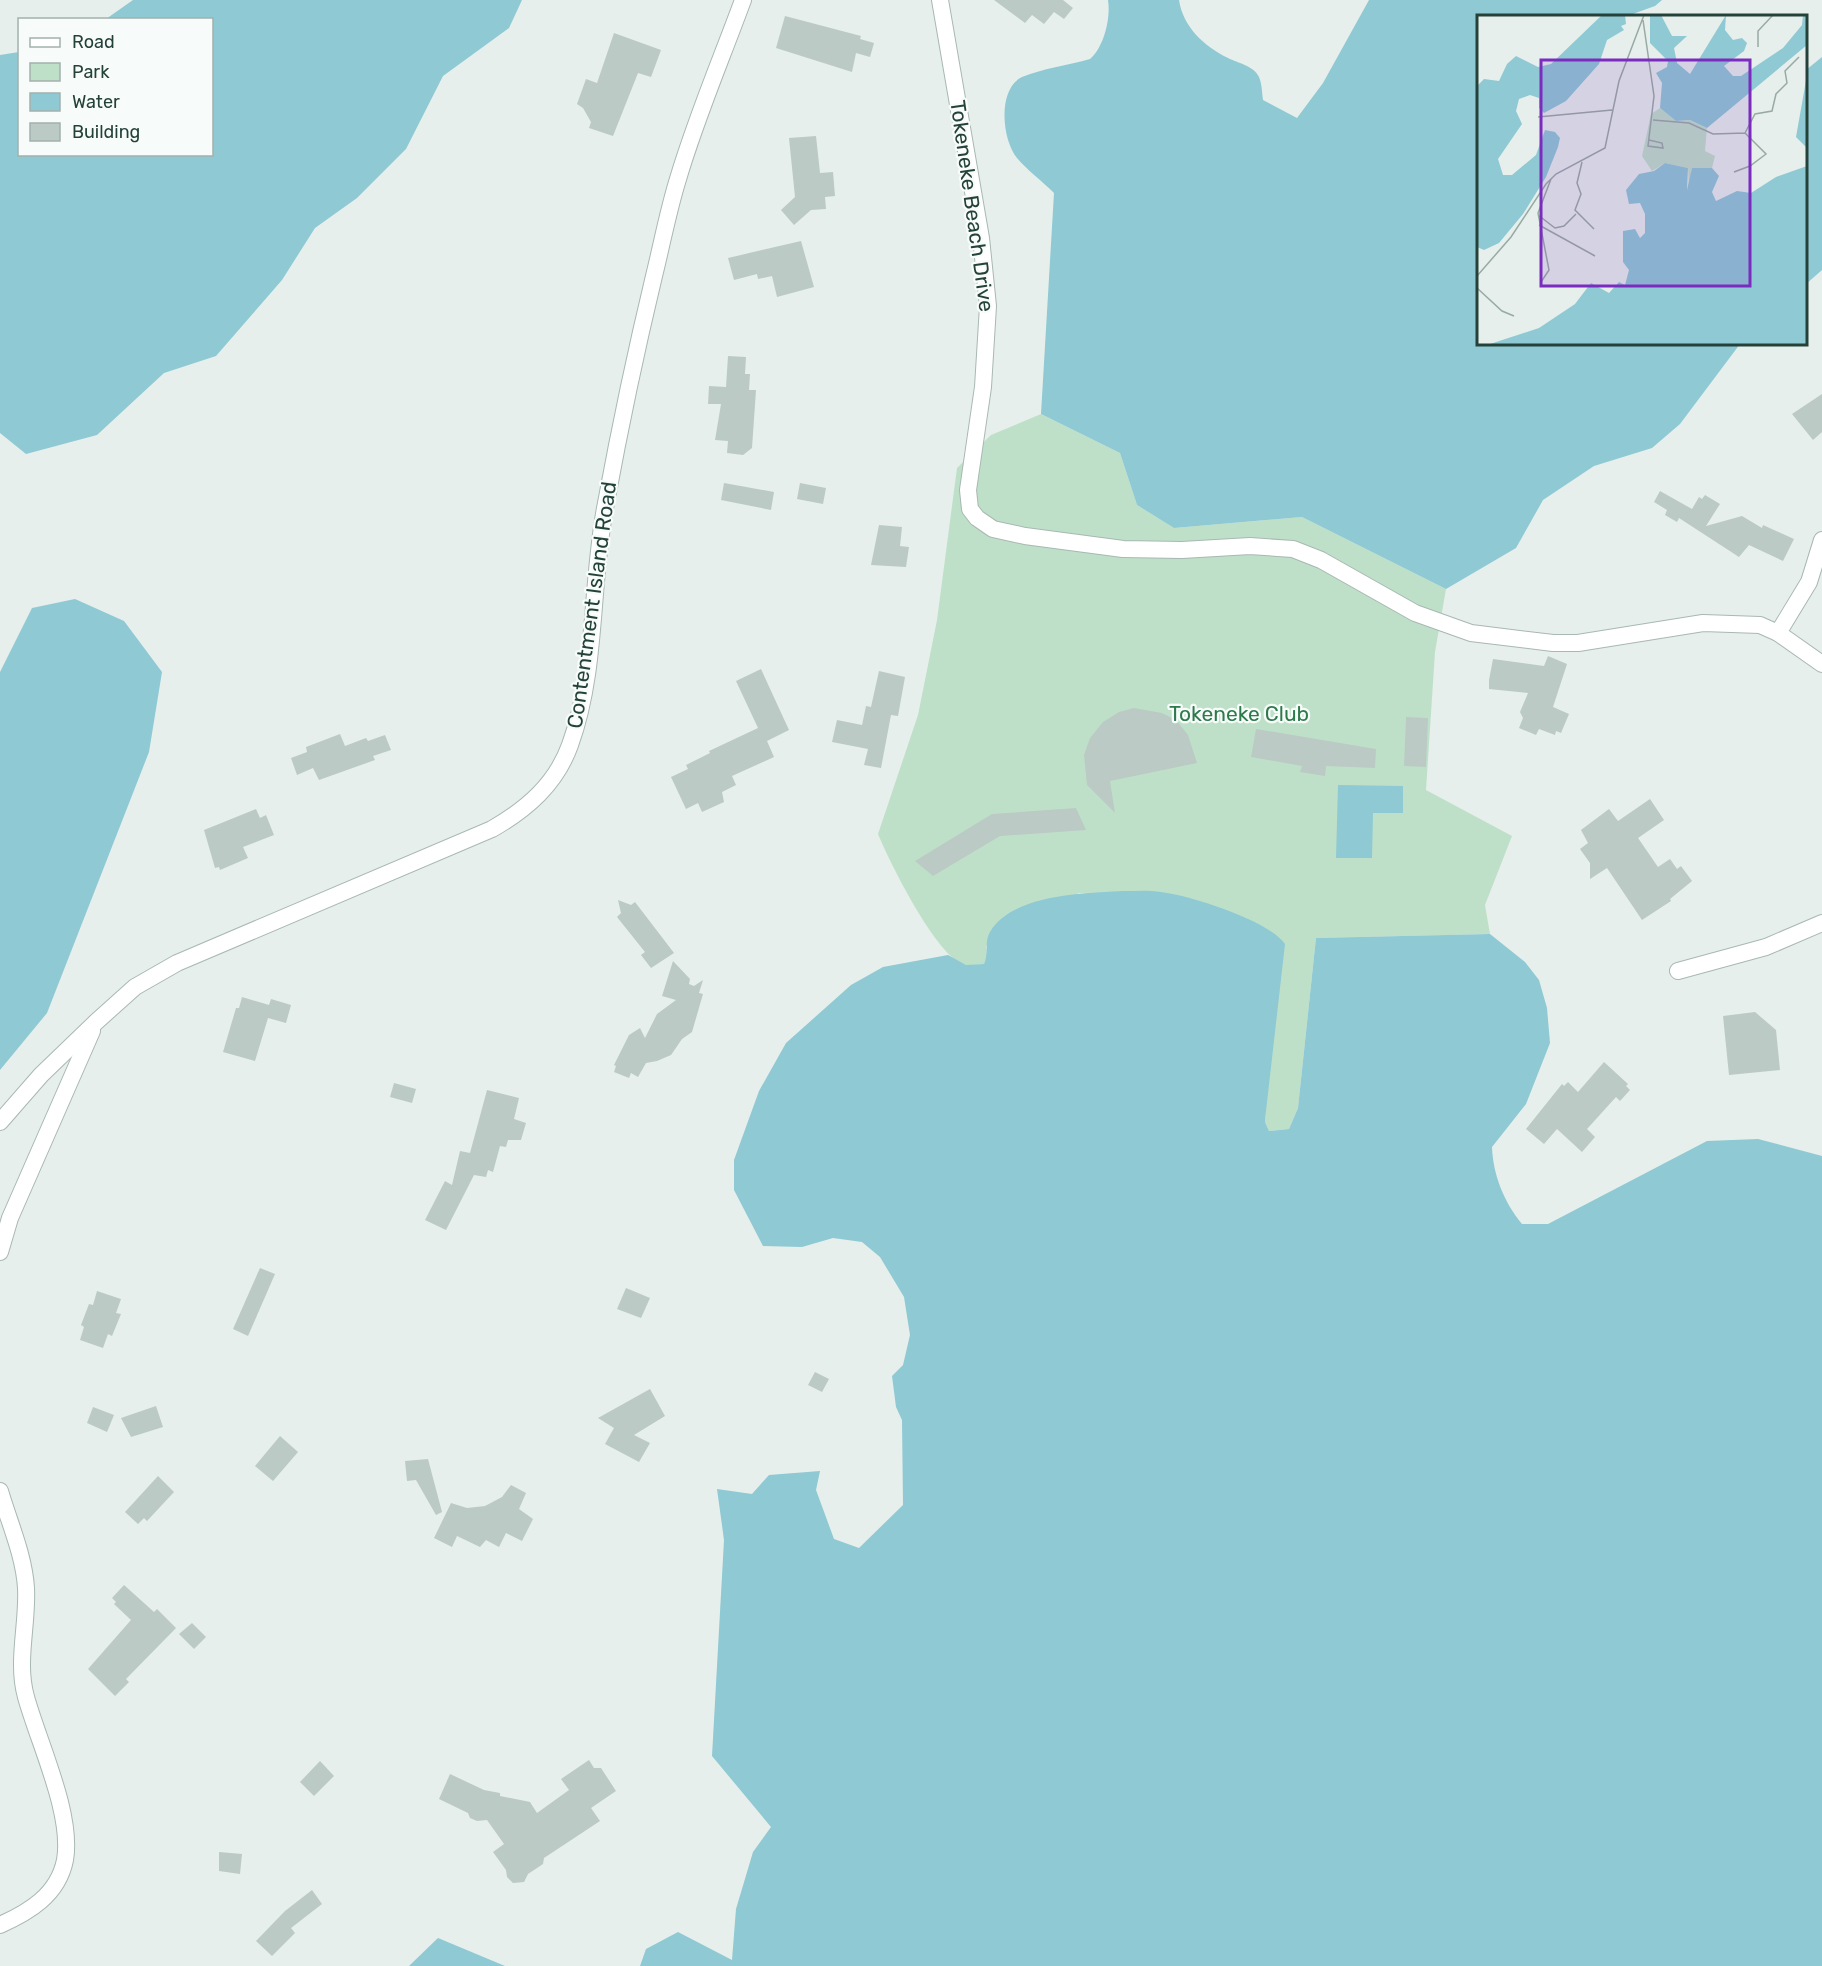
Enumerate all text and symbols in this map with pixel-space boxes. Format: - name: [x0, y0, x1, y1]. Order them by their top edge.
- inset map: [1477, 15, 1807, 345]
- legend: [18, 18, 213, 156]
- text: Road: [72, 31, 115, 53]
- text: Park: [72, 61, 110, 83]
- text: Water: [72, 91, 120, 113]
- street label: Tokeneke Beach Drive: [945, 99, 1000, 313]
- text: Building: [72, 121, 140, 143]
- street label: Contentment Island Road: [562, 480, 621, 730]
- park label: Tokeneke Club: [1169, 701, 1309, 726]

